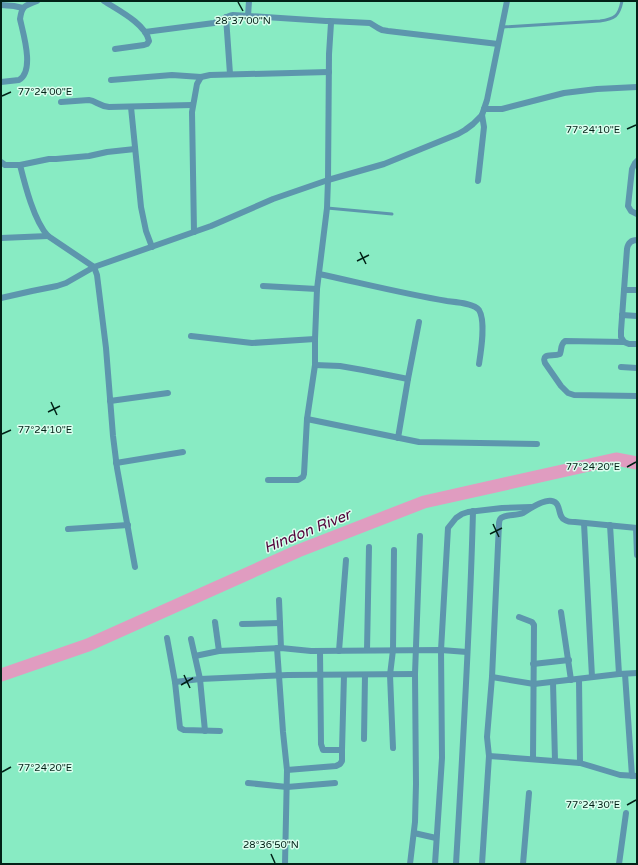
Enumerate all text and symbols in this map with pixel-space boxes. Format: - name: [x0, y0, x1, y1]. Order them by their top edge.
- text: 28°37'00"N: [215, 15, 271, 27]
- text: 77°24'00"E: [18, 86, 72, 98]
- text: 77°24'10"E: [566, 124, 620, 136]
- text: 77°24'10"E: [18, 424, 72, 436]
- text: 77°24'20"E: [566, 461, 620, 473]
- water label: Hindon River: [261, 505, 355, 557]
- text: 77°24'20"E: [18, 762, 72, 774]
- text: 77°24'30"E: [566, 799, 620, 811]
- text: 28°36'50"N: [243, 839, 299, 851]

